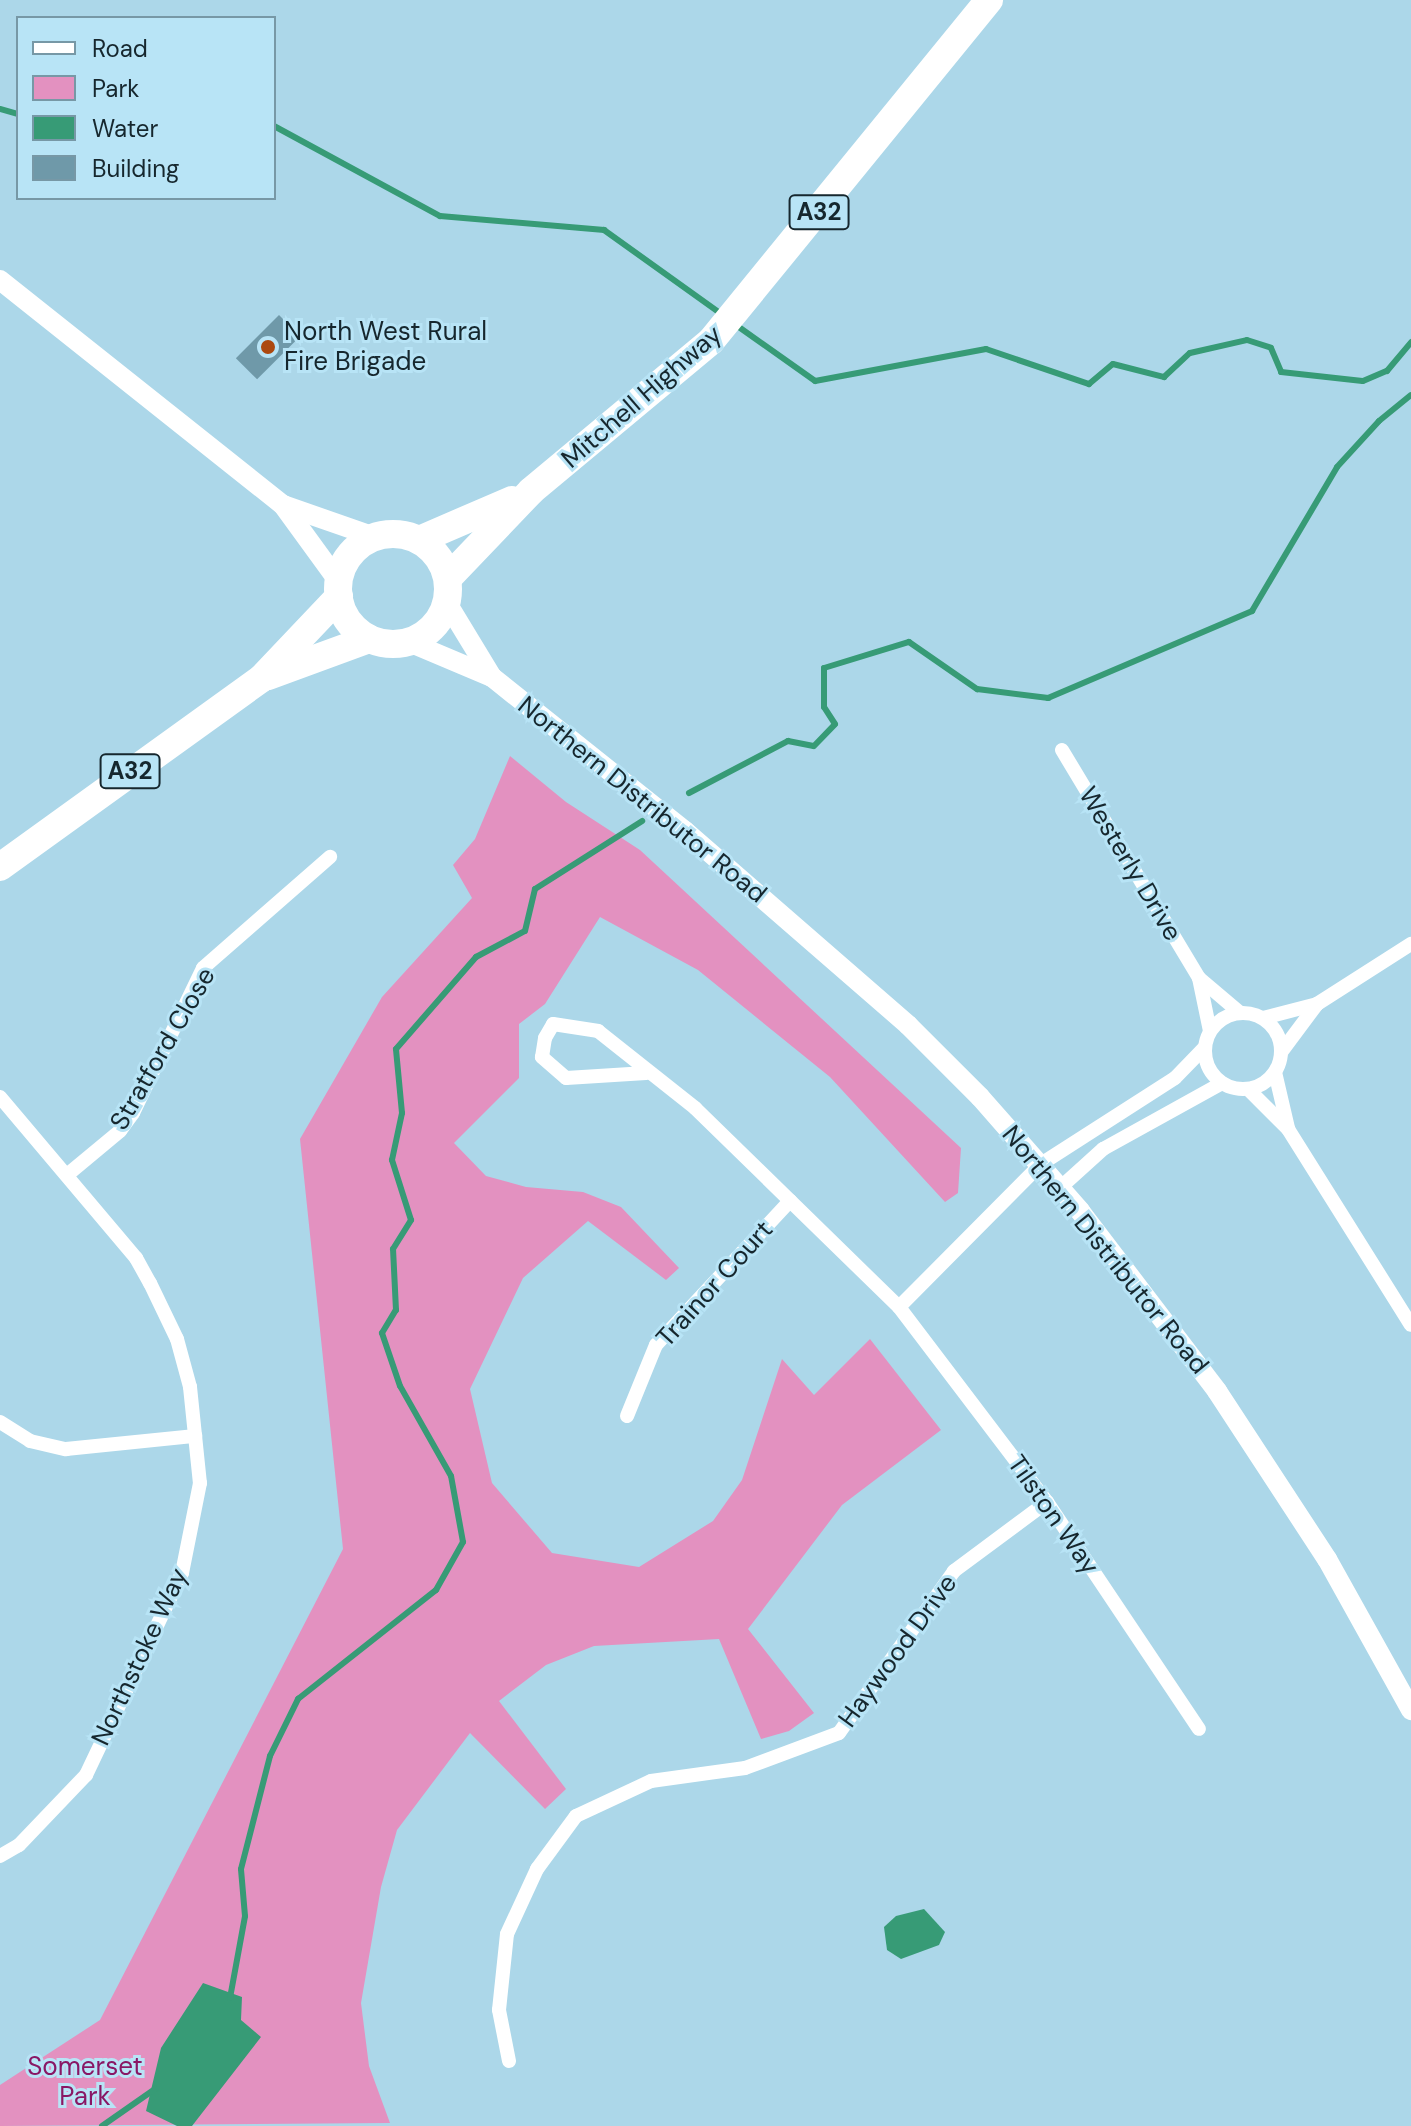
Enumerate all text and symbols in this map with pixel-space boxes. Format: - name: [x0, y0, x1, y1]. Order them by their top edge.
- legend: [16, 16, 276, 200]
- text: Road: [92, 33, 148, 64]
- text: Park: [92, 73, 139, 104]
- text: Water: [92, 113, 158, 144]
- text: Building: [92, 153, 179, 184]
- road number: A32: [787, 192, 851, 232]
- place label: North West Rural Fire Brigade: [284, 316, 487, 378]
- street label: Mitchell Highway: [556, 319, 728, 475]
- marker: North West Rural Fire Brigade: [259, 338, 277, 356]
- street label: Northern Distributor Road: [512, 690, 772, 910]
- road number: A32: [98, 751, 162, 791]
- street label: Westerly Drive: [1072, 781, 1188, 947]
- street label: Stratford Close: [104, 962, 222, 1136]
- street label: Northern Distributor Road: [995, 1120, 1215, 1380]
- street label: Trainor Court: [650, 1215, 780, 1353]
- street label: Tilston Way: [1001, 1449, 1105, 1581]
- street label: Northstoke Way: [85, 1563, 195, 1751]
- street label: Haywood Drive: [832, 1569, 964, 1733]
- park label: Somerset Park: [27, 2051, 143, 2112]

